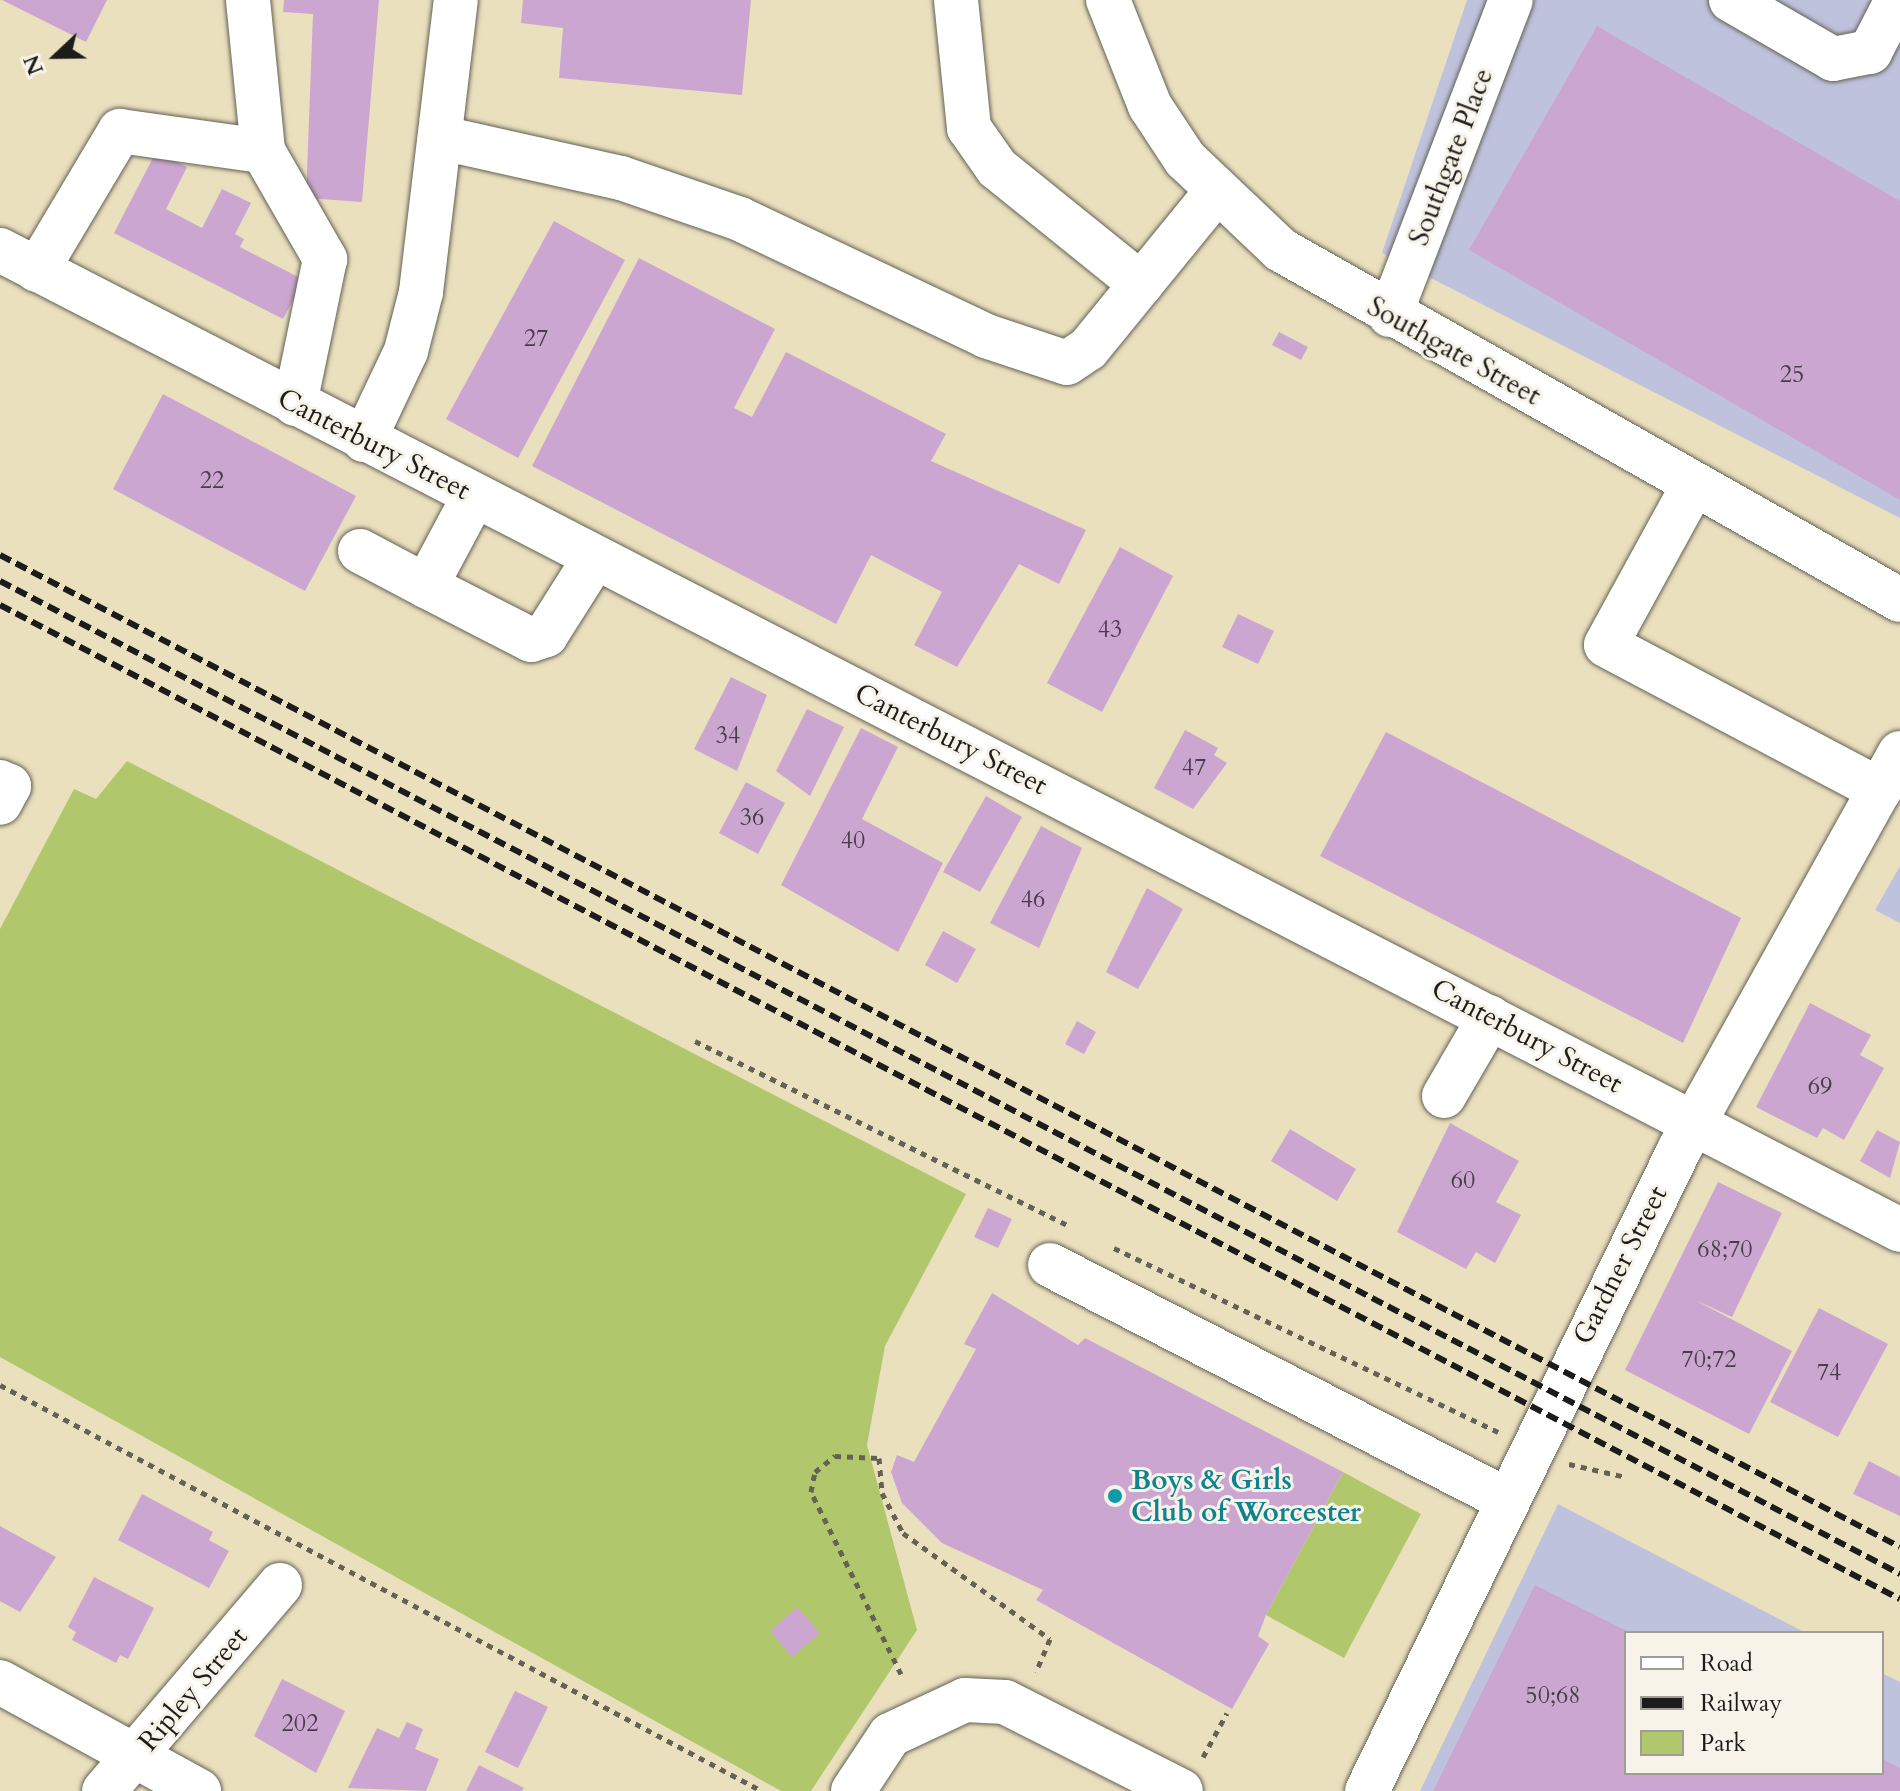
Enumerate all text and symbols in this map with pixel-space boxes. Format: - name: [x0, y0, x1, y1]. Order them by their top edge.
- north arrow: [16, 16, 96, 96]
- text: N: [16, 51, 51, 79]
- street label: Southgate Place: [1402, 64, 1500, 250]
- street label: Southgate Street: [1361, 290, 1547, 412]
- house number: 27: [524, 325, 548, 353]
- house number: 25: [1780, 361, 1804, 389]
- street label: Canterbury Street: [272, 381, 476, 507]
- house number: 22: [200, 467, 224, 495]
- house number: 43: [1098, 616, 1122, 644]
- street label: Canterbury Street: [849, 676, 1053, 802]
- house number: 34: [716, 722, 740, 750]
- house number: 47: [1182, 754, 1206, 782]
- house number: 36: [740, 804, 764, 832]
- house number: 40: [841, 827, 865, 855]
- house number: 46: [1021, 886, 1045, 914]
- street label: Canterbury Street: [1426, 972, 1628, 1100]
- house number: 69: [1808, 1073, 1832, 1101]
- house number: 60: [1451, 1167, 1475, 1195]
- street label: Gardner Street: [1566, 1180, 1674, 1350]
- house number: 68;70: [1697, 1236, 1753, 1264]
- house number: 70;72: [1681, 1346, 1737, 1374]
- house number: 74: [1817, 1359, 1841, 1387]
- place label: Boys & Girls Club of Worcester: [1131, 1463, 1361, 1529]
- marker: Boys & Girls Club of Worcester: [1106, 1487, 1124, 1505]
- street label: Ripley Street: [131, 1620, 255, 1758]
- legend: [1624, 1631, 1884, 1775]
- text: Road: [1700, 1647, 1753, 1680]
- house number: 50;68: [1525, 1682, 1581, 1710]
- text: Railway: [1700, 1687, 1782, 1720]
- house number: 202: [282, 1710, 318, 1738]
- text: Park: [1700, 1727, 1746, 1760]

